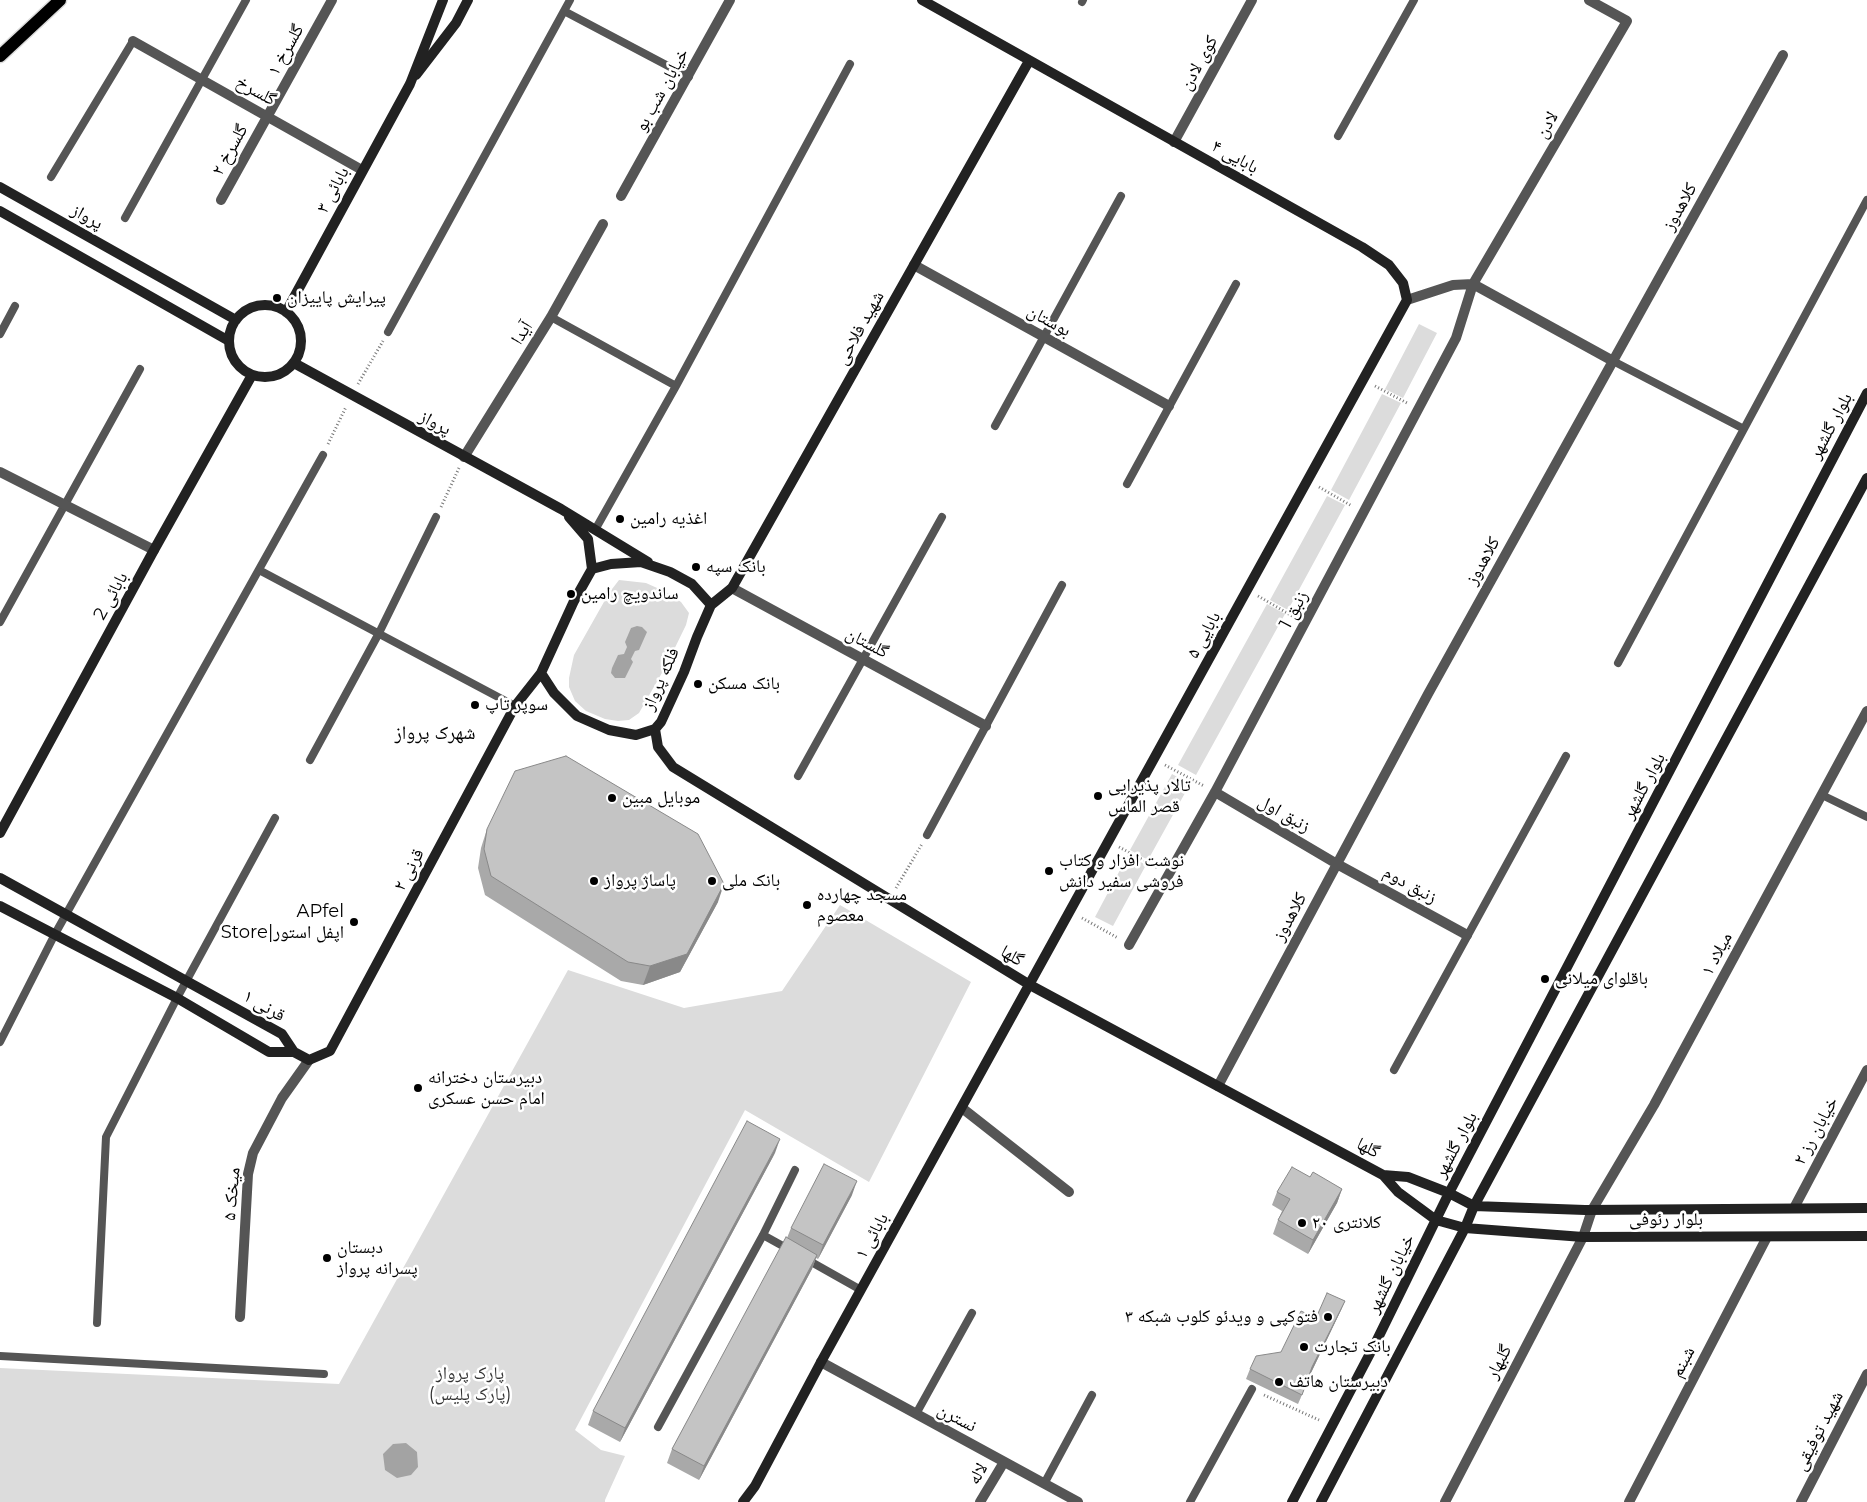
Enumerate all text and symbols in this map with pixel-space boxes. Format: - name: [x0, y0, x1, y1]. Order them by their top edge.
- street label: گلسرخ ۱: [263, 21, 309, 79]
- street label: کوی لادن: [1175, 32, 1223, 94]
- street label: خیابان شب بو: [630, 45, 694, 135]
- street label: گلسرخ: [232, 71, 280, 111]
- street label: لادن: [1531, 108, 1563, 142]
- street label: گلسرخ ۲: [207, 121, 253, 179]
- street label: بابایی ۴: [1208, 135, 1262, 179]
- street label: بابائی ۳: [312, 163, 354, 217]
- street label: کلاهدوز: [1658, 179, 1702, 235]
- street label: پرواز: [67, 200, 107, 234]
- place label: پیرایش پاییزان: [287, 287, 386, 309]
- street label: شهید فلاحی: [831, 287, 889, 369]
- marker: پیرایش پاییزان: [271, 292, 283, 304]
- street label: بوستان: [1023, 300, 1075, 342]
- street label: آیدا: [507, 317, 537, 349]
- street label: بلوار گلشهر: [1805, 389, 1857, 463]
- street label: پرواز: [415, 406, 455, 440]
- place label: اغذیه رامین: [630, 508, 707, 530]
- marker: اغذیه رامین: [614, 513, 626, 525]
- street label: کلاهدوز: [1461, 533, 1505, 589]
- place label: بانک سپه: [706, 556, 766, 578]
- marker: بانک سپه: [690, 561, 702, 573]
- street label: بابائی 2: [89, 568, 133, 624]
- place label: ساندویچ رامین: [581, 583, 679, 605]
- street label: زنبق 1: [1275, 587, 1313, 633]
- marker: ساندویچ رامین: [565, 588, 577, 600]
- street label: ۵ بابایی: [1182, 608, 1226, 662]
- street label: گلستان: [842, 623, 892, 663]
- street label: فلکه پرواز: [638, 644, 684, 714]
- place label: بانک مسکن: [708, 673, 780, 695]
- marker: بانک مسکن: [692, 678, 704, 690]
- place label: سوپر تاپ: [485, 694, 548, 716]
- marker: سوپر تاپ: [469, 699, 481, 711]
- district label: شهرک پرواز: [394, 722, 476, 744]
- street label: بلوار گلشهر: [1618, 749, 1670, 823]
- place label: تالار پذیرایی قصر الماس: [1108, 775, 1191, 818]
- place label: موبایل مبین: [622, 787, 700, 809]
- marker: تالار پذیرایی قصر الماس: [1092, 790, 1104, 802]
- street label: زنبق اول: [1254, 790, 1314, 838]
- marker: موبایل مبین: [606, 792, 618, 804]
- street label: قرنی ۲: [389, 845, 429, 895]
- place label: نوشت افزار و کتاب فروشی سفیر دانش: [1059, 850, 1184, 892]
- street label: زنبق دوم: [1379, 861, 1441, 909]
- marker: نوشت افزار و کتاب فروشی سفیر دانش: [1043, 865, 1055, 877]
- place label: پاساژ پرواز: [604, 870, 676, 892]
- place label: بانک ملی: [722, 870, 780, 892]
- marker: پاساژ پرواز: [588, 875, 600, 887]
- marker: بانک ملی: [706, 875, 718, 887]
- place label: مسجد چهارده معصوم: [817, 884, 907, 926]
- street label: کلاهدوز: [1268, 889, 1312, 945]
- marker: مسجد چهارده معصوم: [801, 899, 813, 911]
- place label: APfel Store|اپفل استور: [221, 901, 344, 944]
- marker: APfel Store|اپفل استور: [348, 916, 360, 928]
- street label: میلاد ۱: [1697, 929, 1737, 979]
- street label: گلها: [996, 941, 1028, 971]
- place label: باقلوای میلانی: [1555, 968, 1648, 990]
- marker: باقلوای میلانی: [1539, 973, 1551, 985]
- street label: قرنی ۱: [239, 985, 289, 1027]
- place label: دبیرستان دخترانه امام حسن عسکری: [428, 1067, 545, 1110]
- marker: دبیرستان دخترانه امام حسن عسکری: [412, 1082, 424, 1094]
- street label: خیابان رز ۲: [1789, 1093, 1843, 1169]
- street label: بلوار گلشهر: [1430, 1108, 1482, 1182]
- street label: گلها: [1353, 1133, 1383, 1163]
- street label: میخک ۵: [219, 1166, 245, 1222]
- street label: بابائی ۱: [851, 1209, 893, 1263]
- street label: بلوار رئوفی: [1629, 1209, 1703, 1231]
- place label: کلانتری ۲۰: [1312, 1212, 1381, 1234]
- marker: کلانتری ۲۰: [1296, 1217, 1308, 1229]
- street label: خیابان گلشهر: [1363, 1231, 1419, 1317]
- place label: دبستان پسرانه پرواز: [337, 1237, 418, 1280]
- marker: دبستان پسرانه پرواز: [321, 1252, 333, 1264]
- place label: فتوکپی و ویدئو کلوب شبکه ۳: [1125, 1306, 1318, 1328]
- marker: فتوکپی و ویدئو کلوب شبکه ۳: [1322, 1311, 1334, 1323]
- place label: بانک تجارت: [1314, 1336, 1391, 1358]
- marker: بانک تجارت: [1298, 1341, 1310, 1353]
- street label: گلبهار: [1481, 1341, 1517, 1383]
- street label: شبنم: [1666, 1343, 1700, 1381]
- park label: پارک پرواز (پارک پلیس): [429, 1363, 511, 1406]
- place label: دبیرستان هاتف: [1289, 1371, 1388, 1393]
- marker: دبیرستان هاتف: [1273, 1376, 1285, 1388]
- street label: شهید توفیقی: [1790, 1388, 1848, 1474]
- street label: نسترن: [934, 1399, 980, 1437]
- street label: لاله: [963, 1459, 993, 1489]

